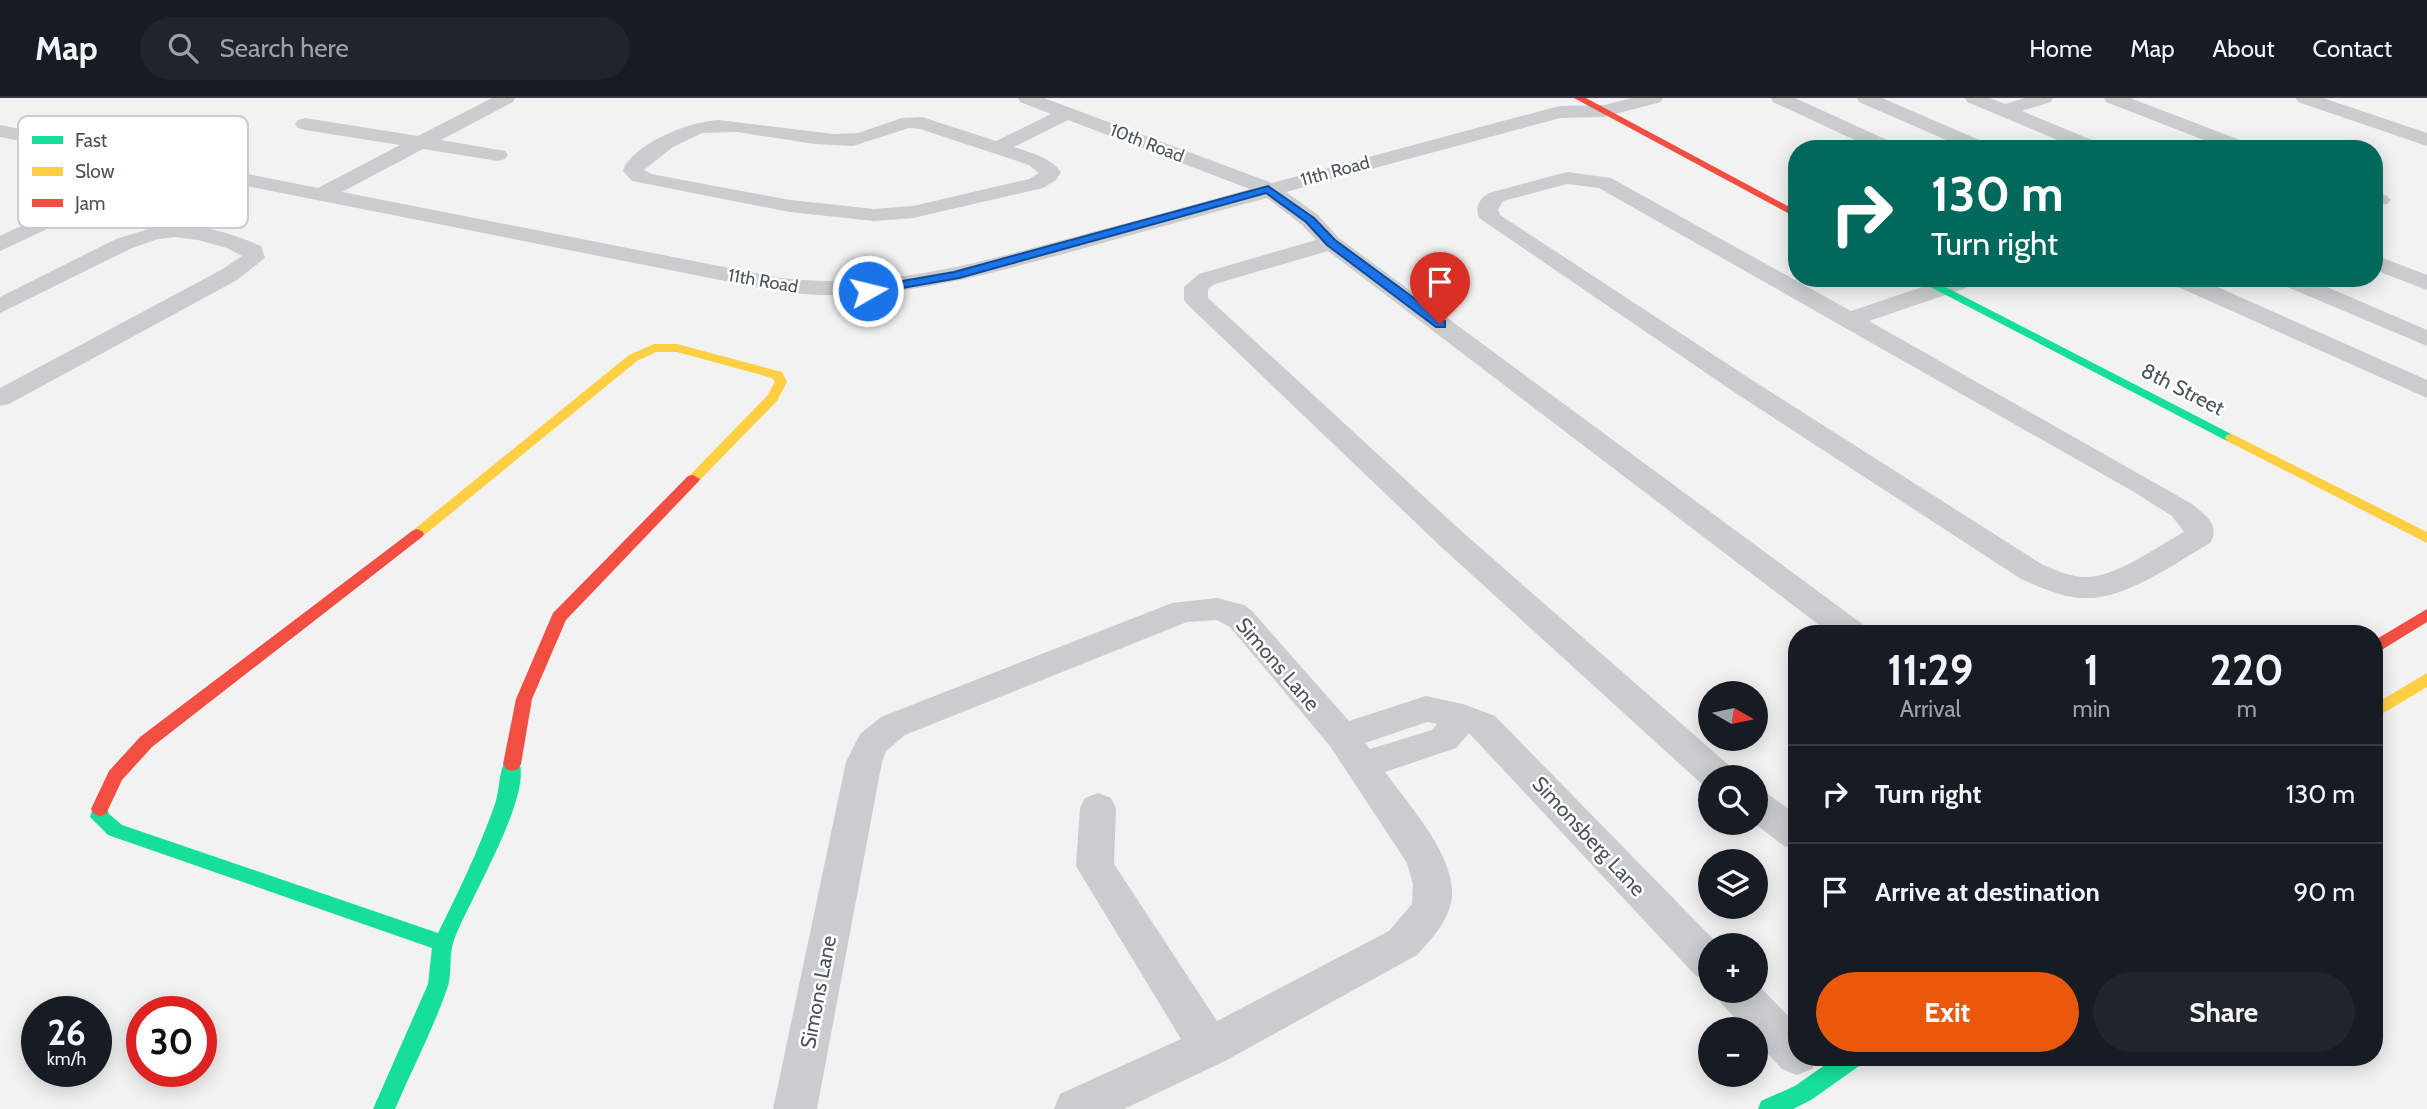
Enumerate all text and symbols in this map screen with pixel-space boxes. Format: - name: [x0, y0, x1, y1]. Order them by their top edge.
- search box: [140, 17, 630, 80]
- text: Map: [35, 28, 98, 68]
- icon: search: [164, 29, 202, 67]
- text: Search here: [220, 32, 349, 64]
- text: Home: [2029, 34, 2092, 63]
- text: Map: [2130, 34, 2175, 63]
- text: About: [2213, 34, 2275, 63]
- text: Contact: [2313, 34, 2392, 63]
- legend: [18, 116, 248, 228]
- street label: 10th Road: [1107, 119, 1187, 167]
- text: Fast: [75, 129, 108, 152]
- street label: 11th Road: [1298, 151, 1372, 191]
- text: Slow: [75, 160, 115, 183]
- text: 130 m: [1931, 164, 2064, 223]
- icon: right: [1816, 168, 1907, 259]
- text: Jam: [74, 192, 105, 215]
- text: Turn right: [1931, 224, 2058, 263]
- pin: [1410, 252, 1470, 324]
- position arrow: [831, 254, 905, 328]
- icon: arrive: [1421, 263, 1459, 301]
- street label: 11th Road: [726, 264, 800, 298]
- street label: 8th Street: [2137, 357, 2229, 421]
- street label: Simons Lane: [1231, 612, 1325, 716]
- text: 11:29: [1887, 644, 1973, 696]
- text: 1: [2084, 644, 2099, 696]
- text: 220: [2210, 644, 2284, 696]
- north arrow: [1698, 681, 1768, 751]
- map controls: [1698, 681, 1768, 1087]
- text: Arrival: [1900, 695, 1961, 723]
- text: min: [2073, 695, 2110, 723]
- text: m: [2237, 695, 2257, 723]
- button: search: [1698, 765, 1768, 835]
- street label: Simonsberg Lane: [1527, 771, 1651, 901]
- icon: right: [1816, 775, 1854, 813]
- text: Turn right: [1875, 778, 1981, 810]
- text: 130 m: [2286, 778, 2355, 810]
- button: layers: [1698, 849, 1768, 919]
- icon: arrive: [1816, 873, 1854, 911]
- text: Arrive at destination: [1875, 876, 2100, 908]
- text: 90 m: [2293, 876, 2355, 908]
- street label: Simons Lane: [795, 933, 841, 1051]
- button: +: [1698, 933, 1768, 1003]
- button: Exit: [1816, 972, 2079, 1052]
- button: Share: [2093, 972, 2355, 1052]
- speed limit sign: 30: [126, 996, 217, 1087]
- text: 26: [47, 1011, 86, 1054]
- button: −: [1698, 1017, 1768, 1087]
- text: km/h: [47, 1048, 86, 1070]

